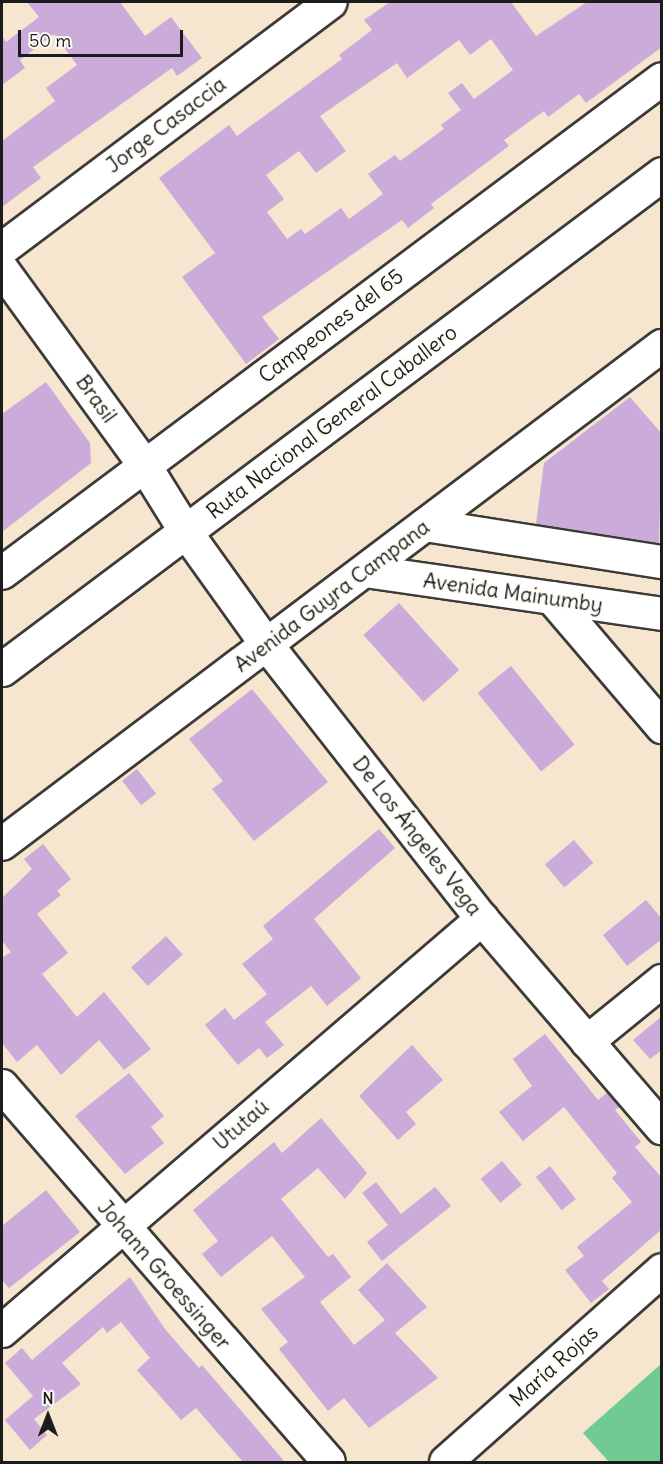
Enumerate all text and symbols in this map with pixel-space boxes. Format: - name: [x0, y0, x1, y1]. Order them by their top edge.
- scale bar: [21, 18, 186, 56]
- text: 50 m: [29, 29, 71, 52]
- street label: Jorge Casaccia: [101, 72, 231, 178]
- street label: Campeones del 65: [254, 263, 408, 389]
- street label: Ruta Nacional General Caballero: [202, 320, 462, 524]
- street label: Brasil: [70, 370, 122, 428]
- street label: Avenida Guyra Campana: [229, 514, 435, 678]
- street label: Avenida Mainumby: [422, 568, 604, 618]
- street label: De Los Ángeles Vega: [347, 751, 487, 921]
- street label: Ututaú: [208, 1094, 274, 1156]
- street label: Johann Groessinger: [92, 1195, 236, 1355]
- street label: María Rojas: [505, 1320, 603, 1412]
- north arrow: [18, 1386, 78, 1446]
- text: N: [42, 1388, 54, 1408]

